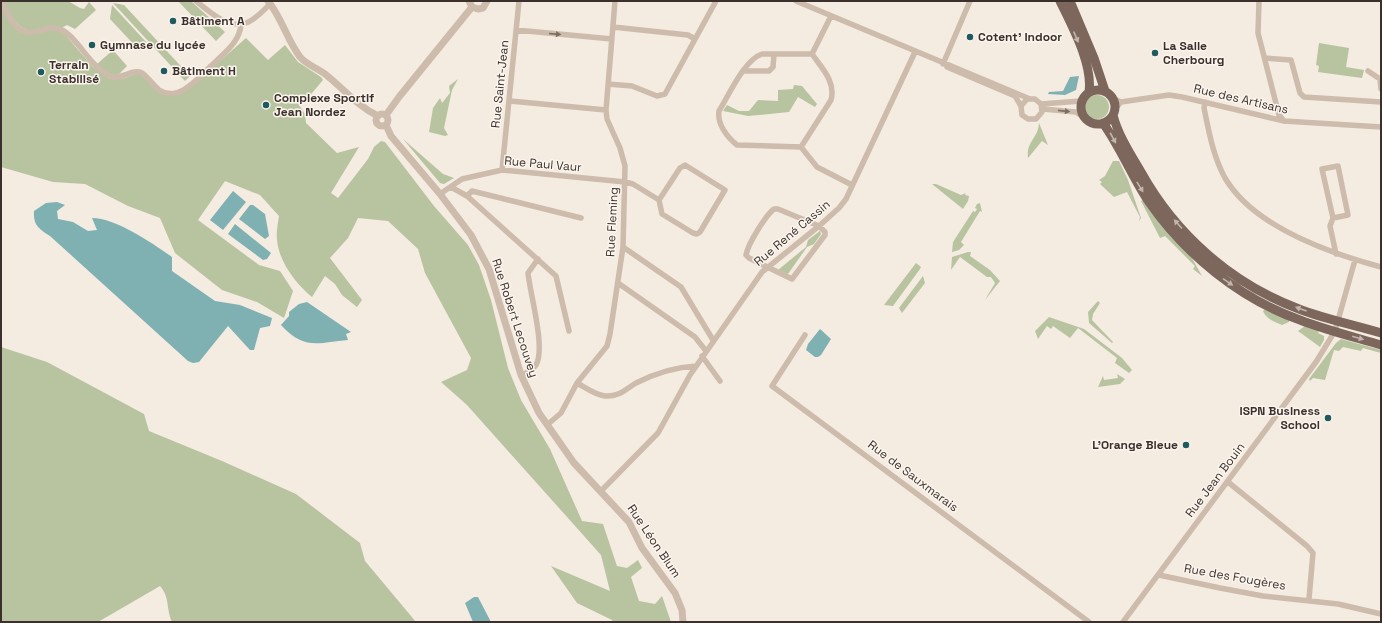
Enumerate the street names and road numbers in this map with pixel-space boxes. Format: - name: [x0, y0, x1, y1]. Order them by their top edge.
- street label: Rue Saint-Jean: [487, 39, 513, 129]
- street label: Rue des Artisans: [1192, 80, 1290, 118]
- street label: Rue Paul Vaur: [504, 153, 583, 175]
- street label: Rue Fleming: [602, 187, 622, 257]
- street label: Rue René Cassin: [751, 196, 833, 270]
- street label: Rue Robert Lecouvey: [488, 256, 542, 380]
- street label: Rue de Sauxmarais: [865, 437, 961, 515]
- street label: Rue Jean Bouin: [1182, 440, 1248, 520]
- street label: Rue Léon Blum: [624, 501, 684, 581]
- street label: Rue des Fougères: [1183, 560, 1287, 594]

